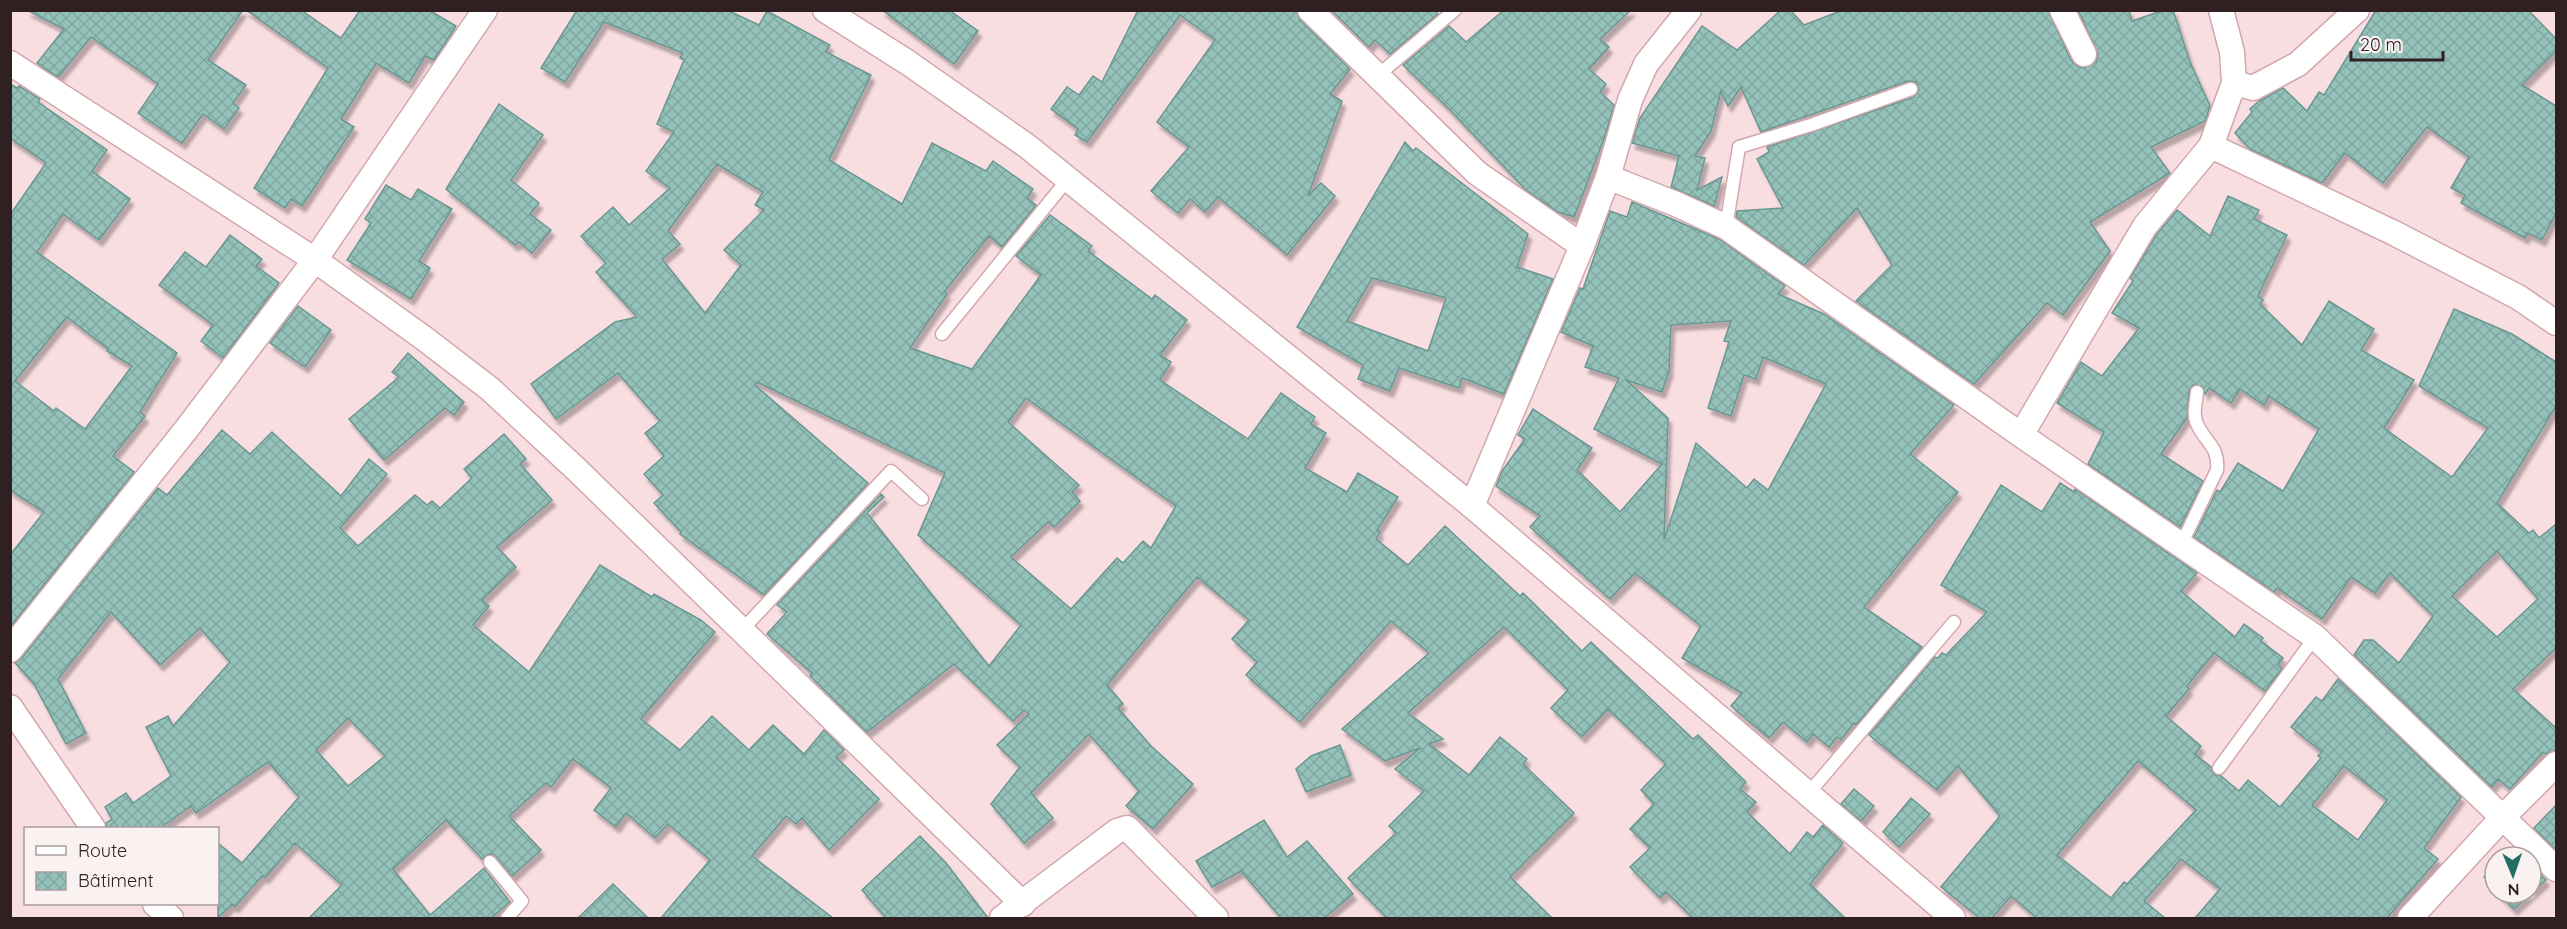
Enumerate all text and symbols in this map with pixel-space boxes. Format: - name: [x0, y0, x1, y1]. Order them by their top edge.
- scale bar: [2351, 24, 2442, 62]
- text: 20 m: [2360, 33, 2402, 56]
- legend: [24, 827, 219, 905]
- text: Route: [78, 839, 127, 862]
- north arrow: [2483, 845, 2543, 905]
- text: Bâtiment: [78, 869, 154, 892]
- text: N: [2507, 880, 2520, 900]

